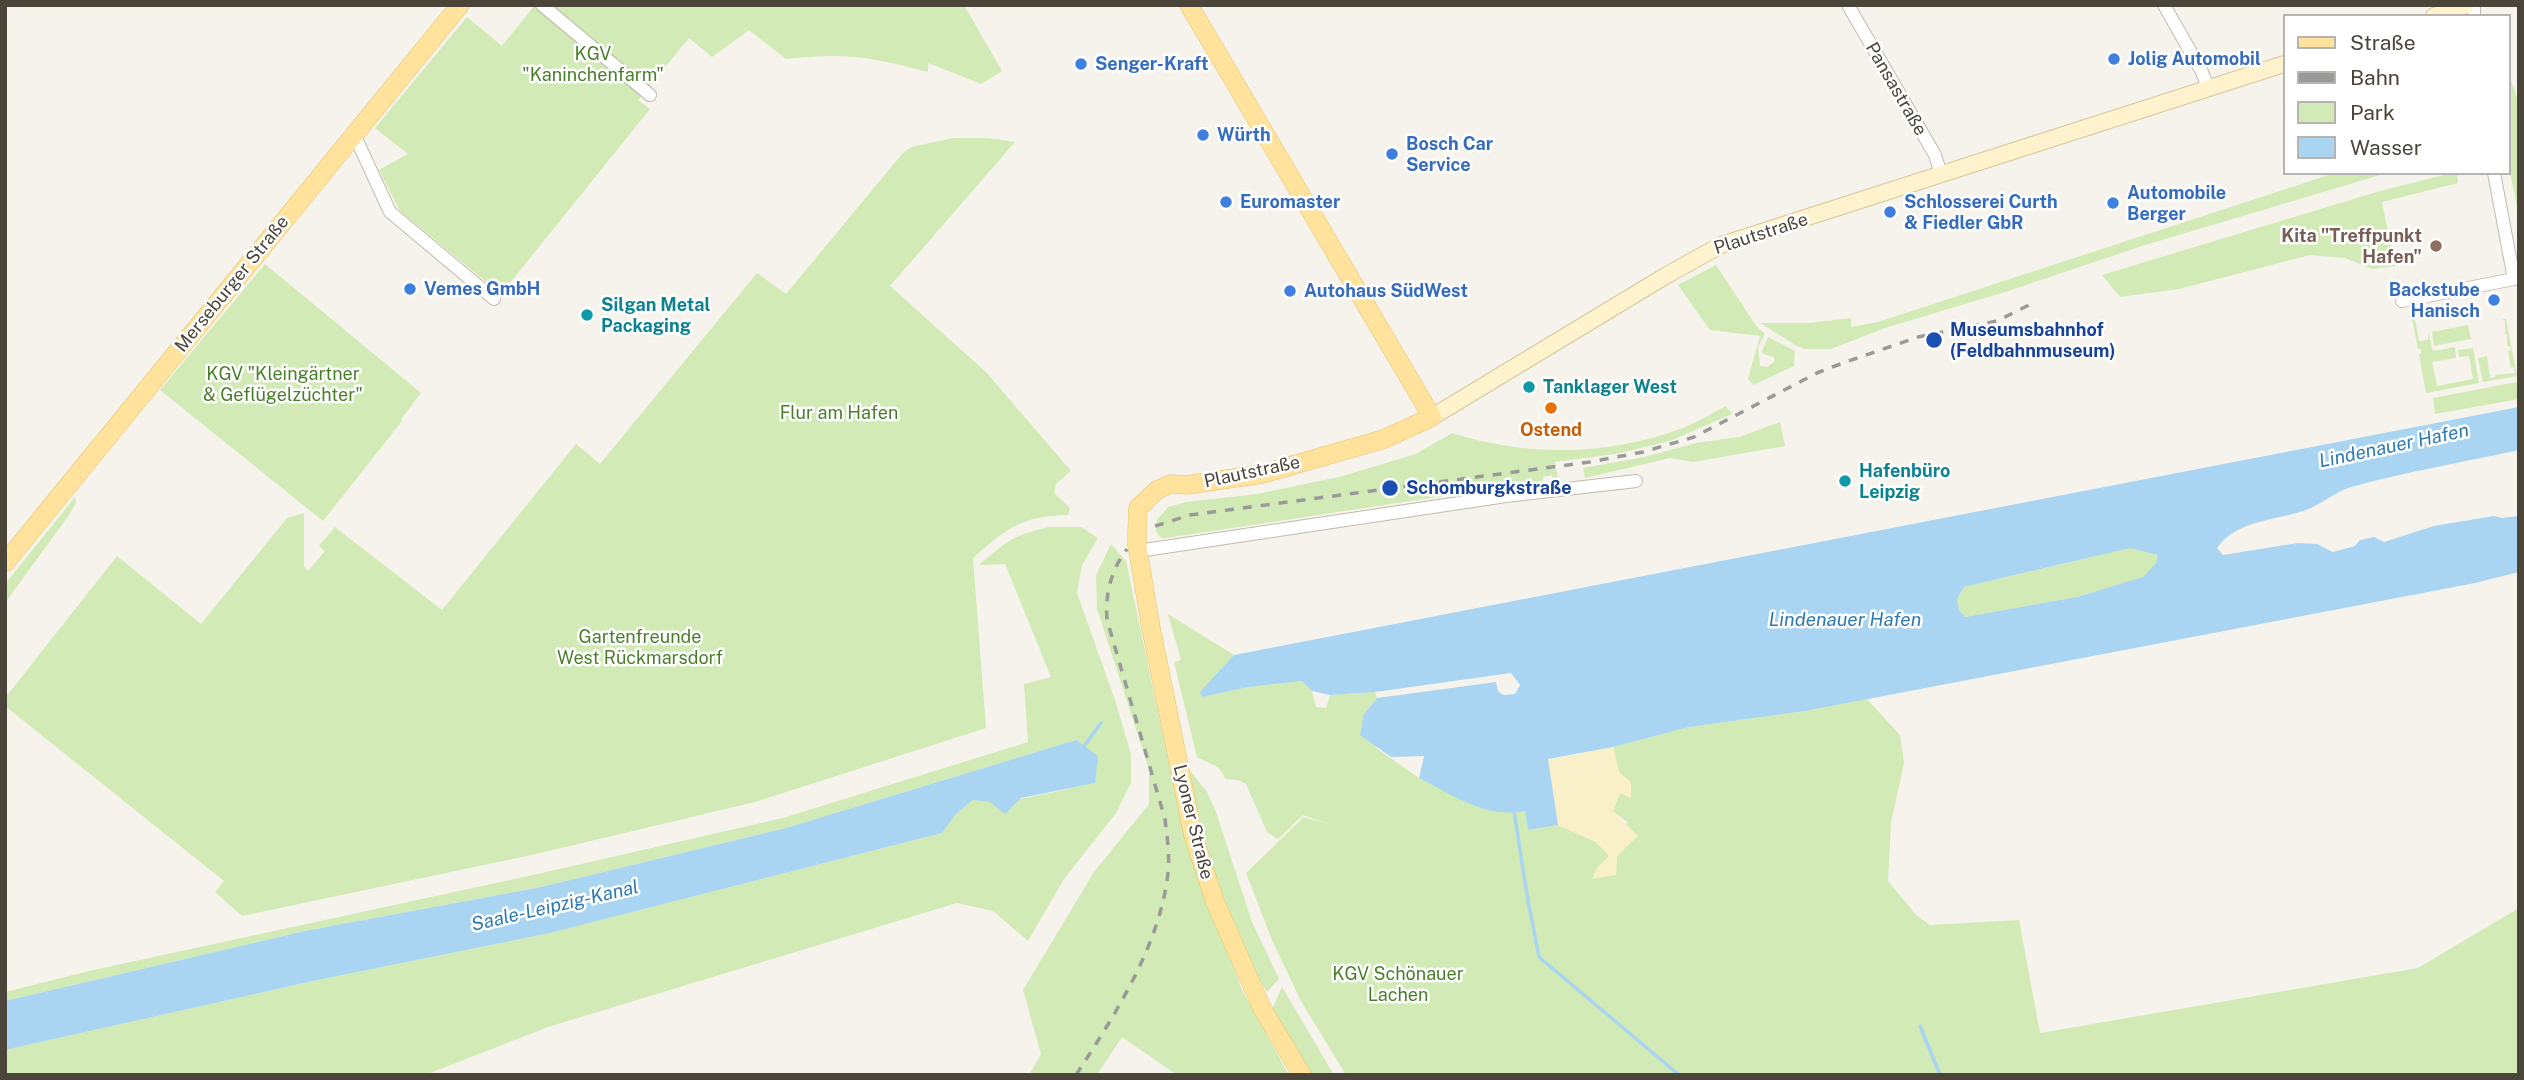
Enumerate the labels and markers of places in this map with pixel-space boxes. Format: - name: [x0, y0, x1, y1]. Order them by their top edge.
- place label: Jolig Automobil: [2128, 48, 2261, 70]
- marker: Jolig Automobil: [2106, 51, 2122, 67]
- place label: Senger-Kraft: [1095, 53, 1208, 75]
- marker: Senger-Kraft: [1073, 56, 1089, 72]
- place label: Würth: [1217, 124, 1271, 146]
- marker: Würth: [1195, 127, 1211, 143]
- place label: Bosch Car Service: [1406, 133, 1493, 176]
- marker: Bosch Car Service: [1384, 146, 1400, 162]
- place label: Automobile Berger: [2127, 182, 2226, 224]
- place label: Euromaster: [1240, 191, 1340, 213]
- place label: Schlosserei Curth & Fiedler GbR: [1904, 191, 2058, 234]
- marker: Euromaster: [1218, 194, 1234, 210]
- marker: Automobile Berger: [2105, 195, 2121, 211]
- marker: Schlosserei Curth & Fiedler GbR: [1882, 204, 1898, 220]
- place label: Kita "Treffpunkt Hafen": [2281, 225, 2422, 268]
- marker: Kita "Treffpunkt Hafen": [2428, 238, 2444, 254]
- place label: Vemes GmbH: [424, 278, 540, 300]
- place label: Backstube Hanisch: [2389, 279, 2480, 322]
- place label: Autohaus SüdWest: [1304, 280, 1468, 302]
- marker: Vemes GmbH: [402, 281, 418, 297]
- marker: Autohaus SüdWest: [1282, 283, 1298, 299]
- marker: Backstube Hanisch: [2486, 292, 2502, 308]
- place label: Silgan Metal Packaging: [601, 294, 710, 336]
- marker: Silgan Metal Packaging: [579, 307, 595, 323]
- place label: Museumsbahnhof (Feldbahnmuseum): [1950, 319, 2115, 362]
- marker: Museumsbahnhof (Feldbahnmuseum): [1924, 330, 1944, 350]
- place label: Tanklager West: [1543, 376, 1677, 398]
- marker: Tanklager West: [1521, 379, 1537, 395]
- marker: Ostend: [1543, 400, 1559, 416]
- place label: Ostend: [1520, 419, 1582, 441]
- place label: Hafenbüro Leipzig: [1859, 460, 1950, 503]
- marker: Hafenbüro Leipzig: [1837, 473, 1853, 489]
- place label: Schomburgkstraße: [1406, 477, 1572, 499]
- marker: Schomburgkstraße: [1380, 478, 1400, 498]

